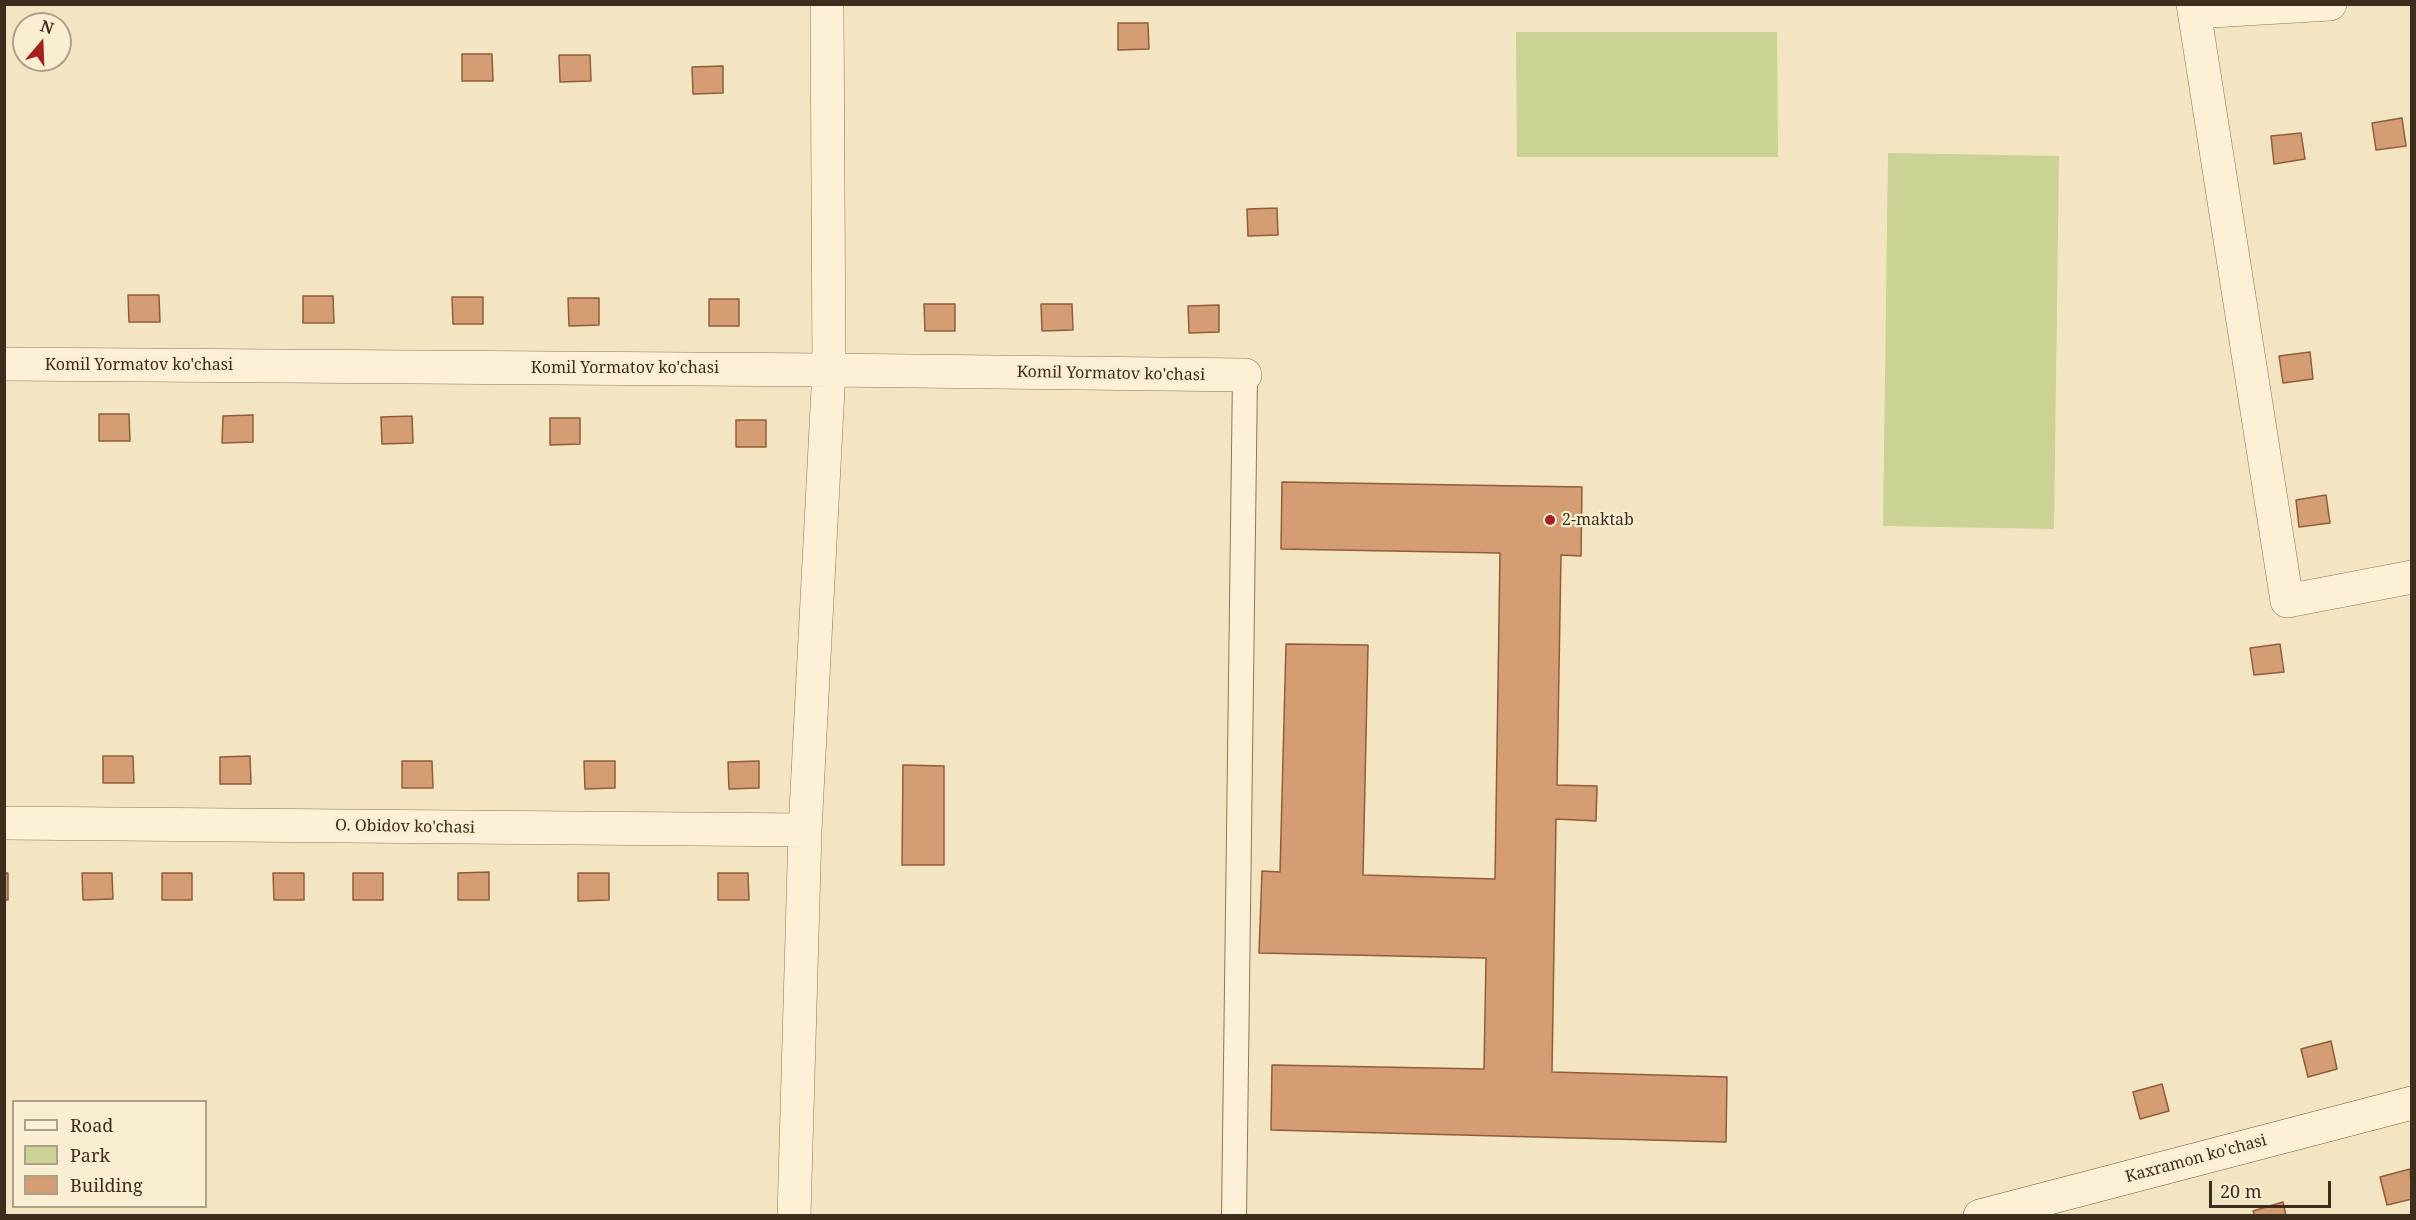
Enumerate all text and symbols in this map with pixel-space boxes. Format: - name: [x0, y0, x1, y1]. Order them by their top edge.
- north arrow: [12, 12, 72, 72]
- text: N: [38, 14, 57, 39]
- street label: Komil Yormatov ko'chasi: [45, 355, 233, 375]
- street label: Komil Yormatov ko'chasi: [531, 358, 719, 378]
- street label: Komil Yormatov ko'chasi: [1017, 363, 1205, 385]
- place label: 2-maktab: [1562, 510, 1634, 530]
- marker: 2-maktab: [1543, 513, 1557, 527]
- street label: O. Obidov ko'chasi: [335, 816, 475, 838]
- legend: [12, 1100, 207, 1208]
- text: Road: [70, 1113, 113, 1137]
- street label: Kaxramon ko'chasi: [2123, 1131, 2269, 1187]
- text: Park: [70, 1143, 110, 1167]
- scale bar: [2212, 1169, 2334, 1207]
- text: Building: [70, 1173, 143, 1197]
- text: 20 m: [2220, 1179, 2262, 1203]

